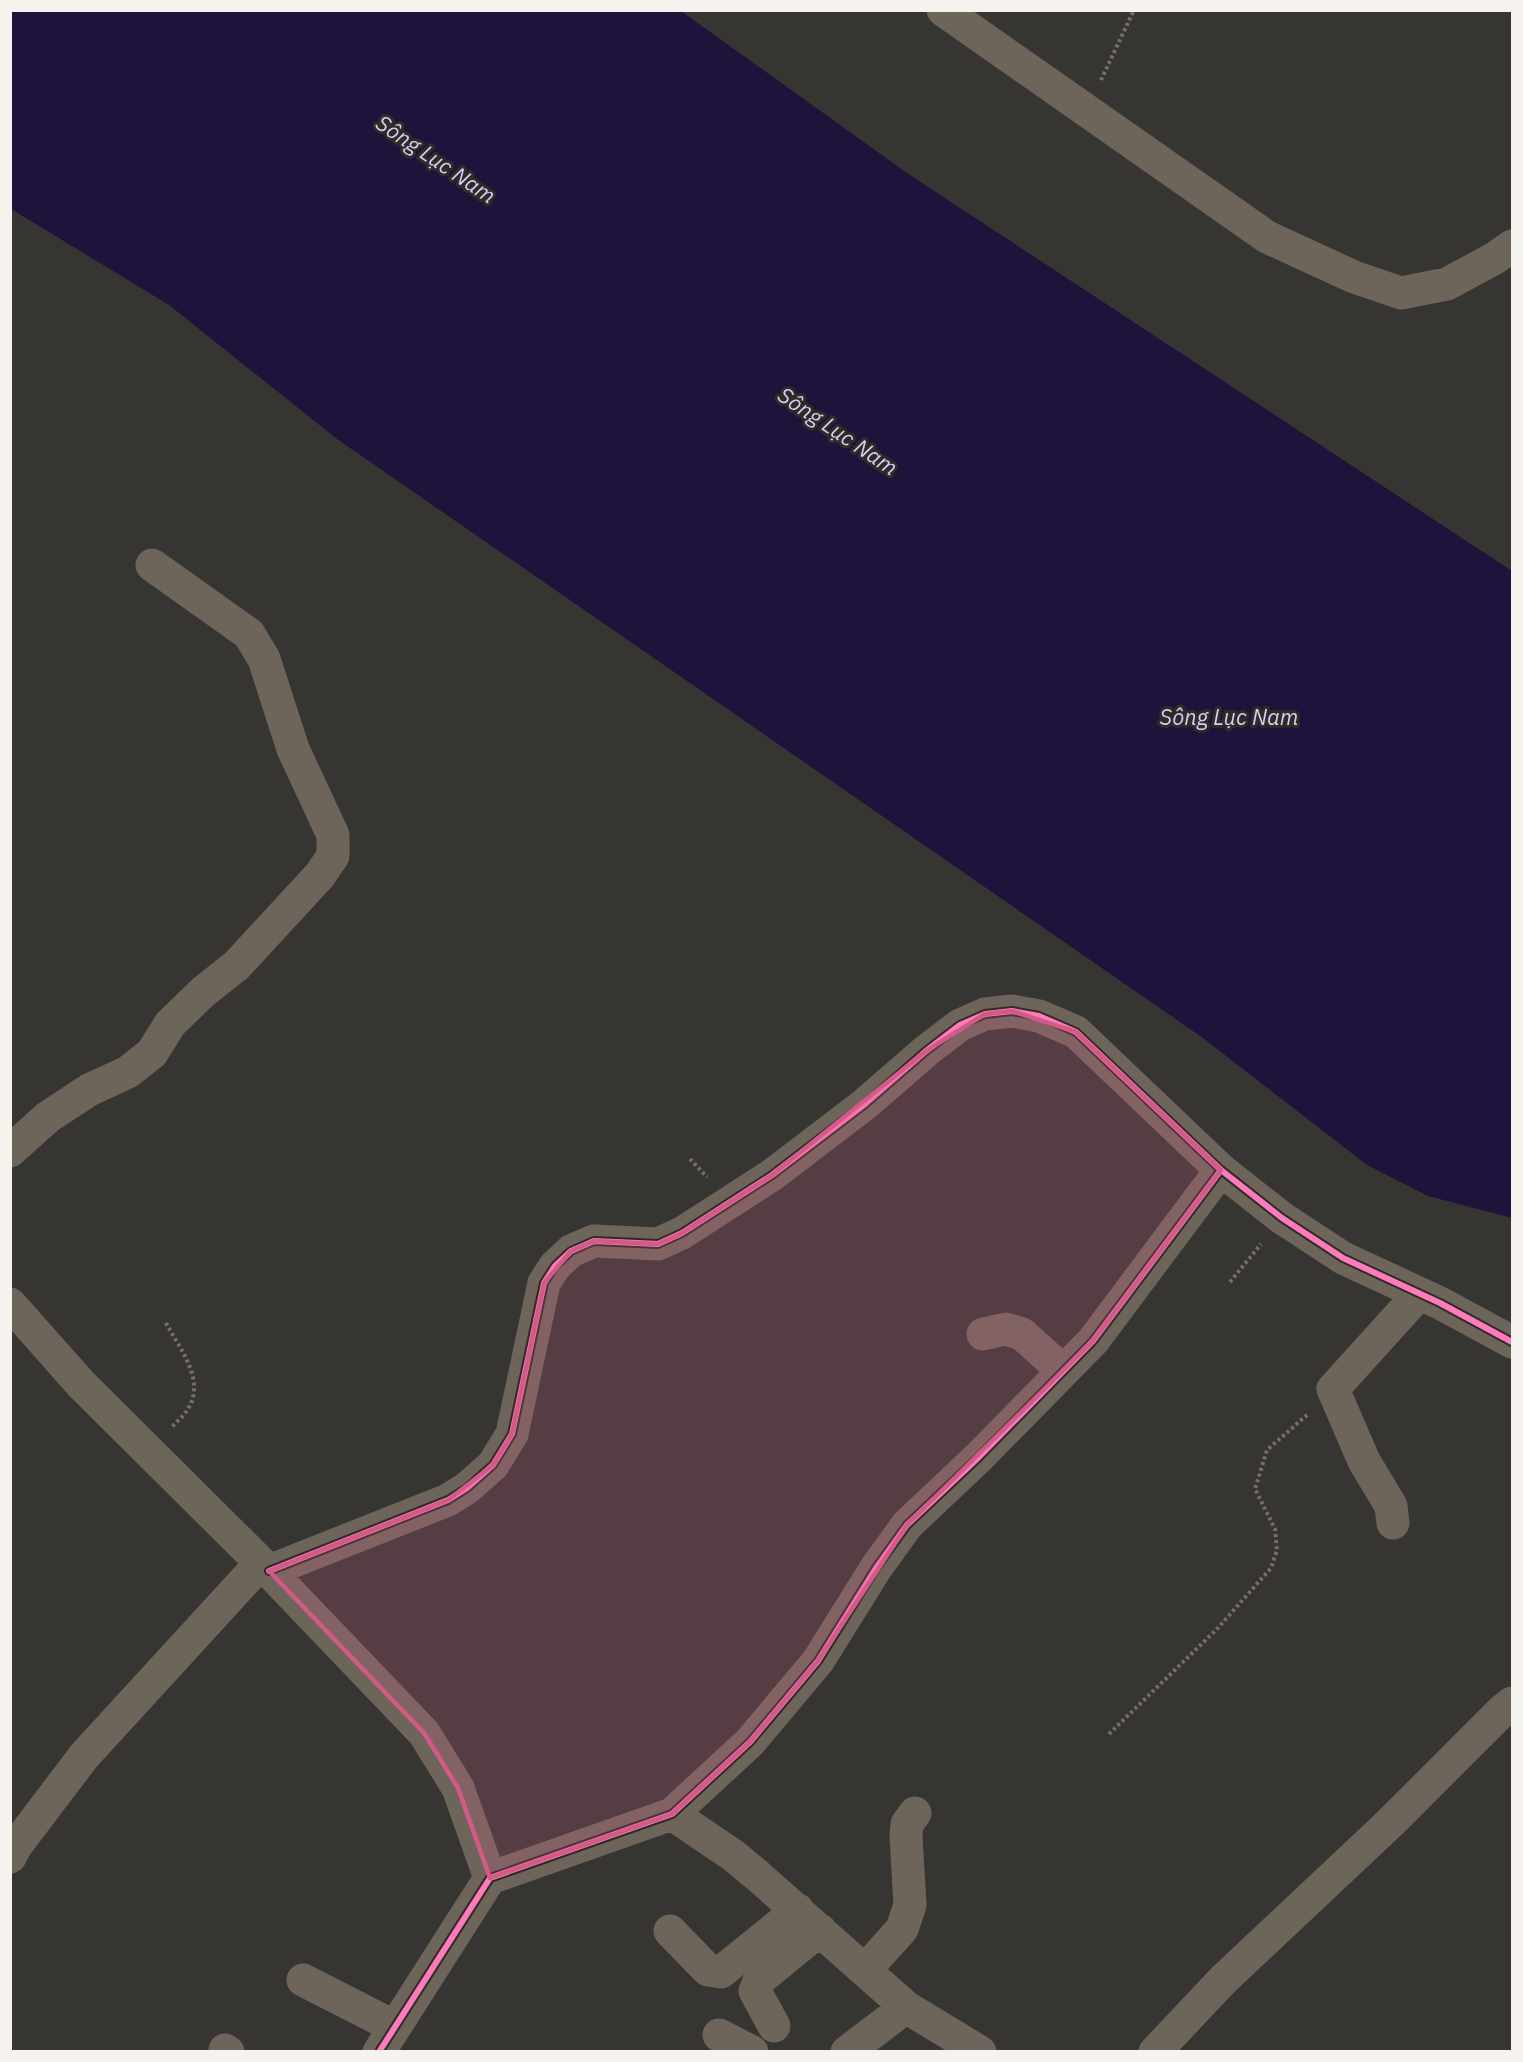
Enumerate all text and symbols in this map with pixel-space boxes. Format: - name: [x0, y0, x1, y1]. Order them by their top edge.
- water label: Sông Lục Nam: [371, 108, 502, 209]
- water label: Sông Lục Nam: [773, 380, 904, 481]
- water label: Sông Lục Nam: [1160, 702, 1298, 731]

